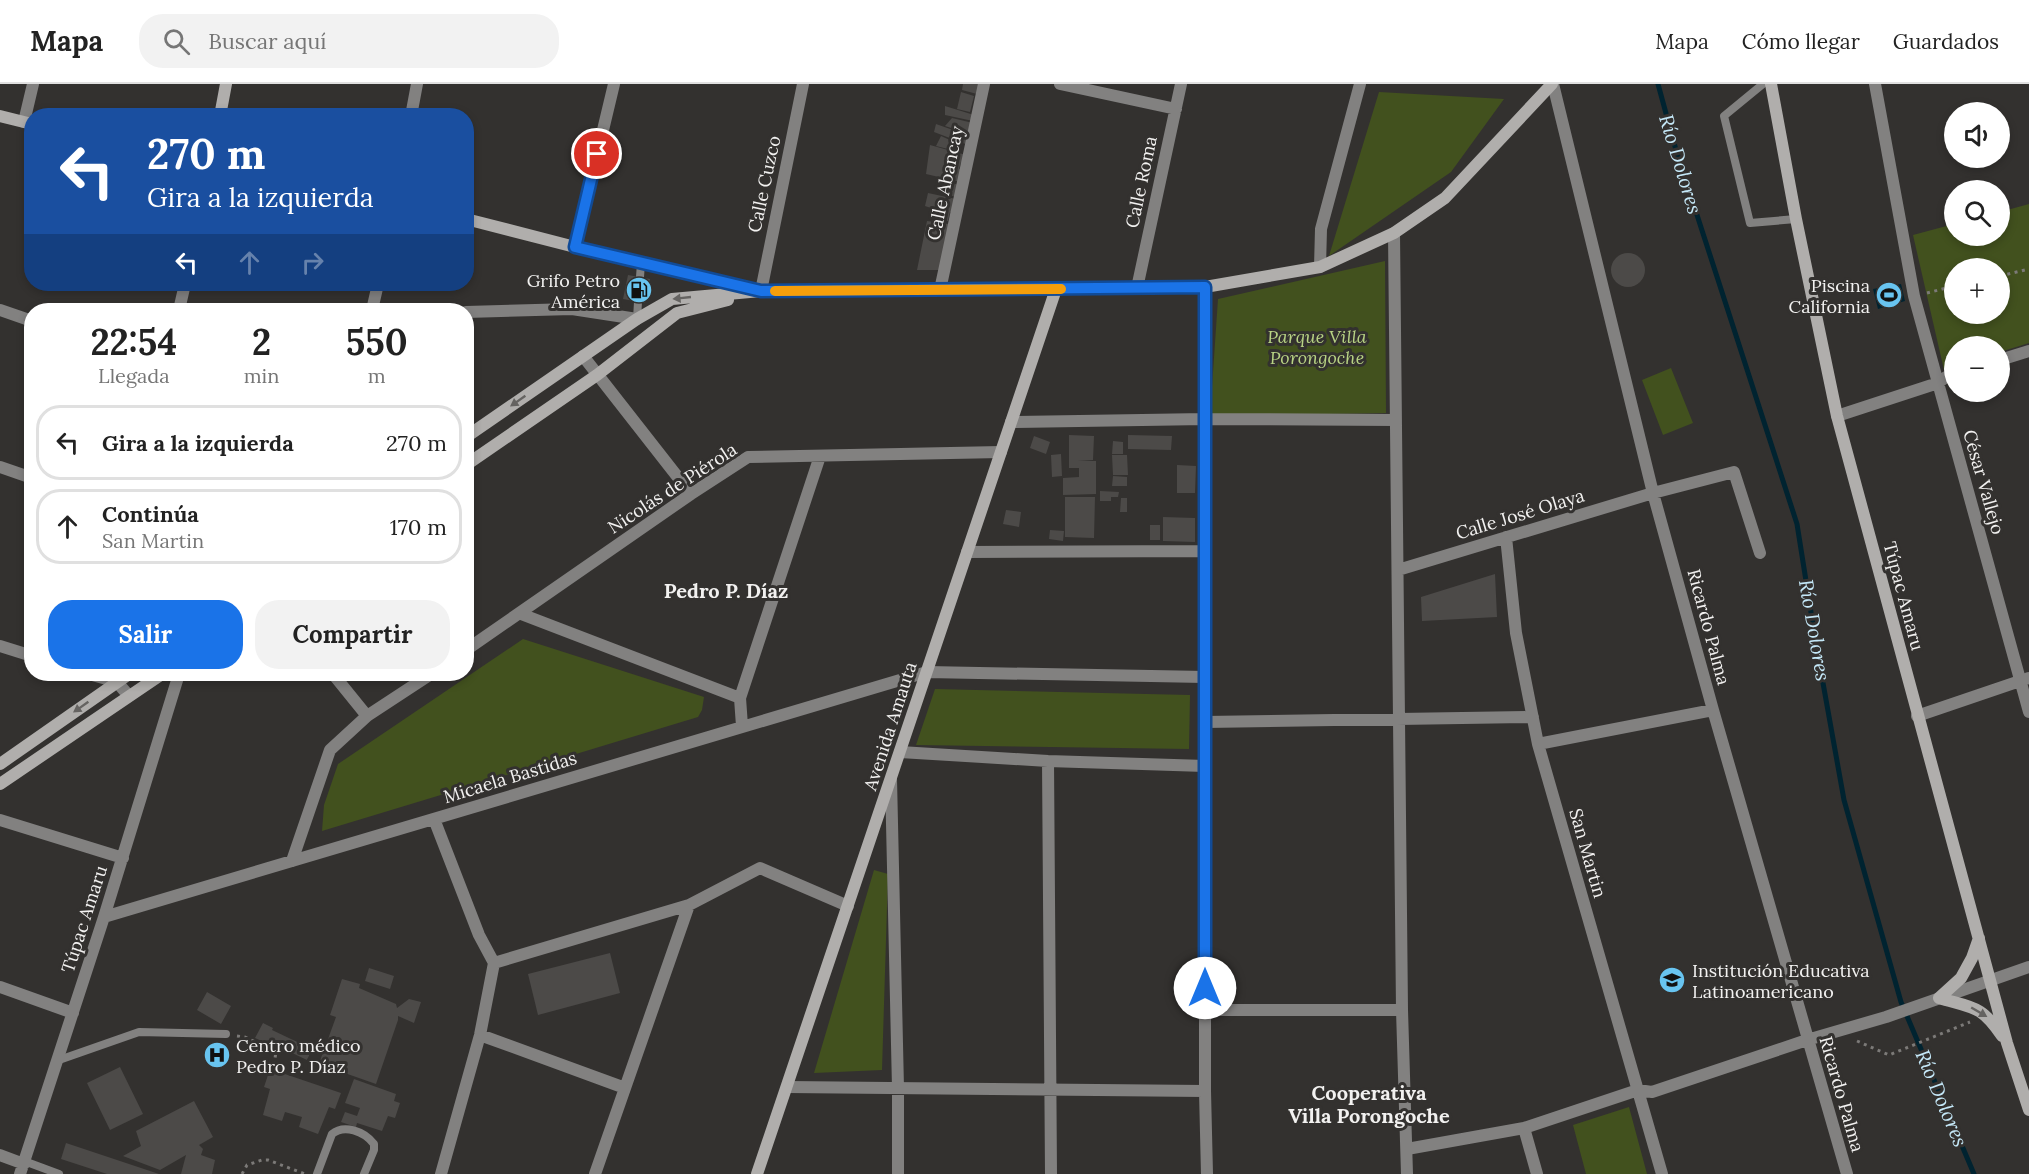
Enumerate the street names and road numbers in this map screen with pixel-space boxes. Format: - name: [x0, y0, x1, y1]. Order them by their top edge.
- street label: Calle Abancay: [922, 123, 968, 242]
- street label: Calle Cuzco: [743, 133, 785, 235]
- street label: Calle Roma: [1120, 134, 1162, 230]
- street label: César Vallejo: [1958, 427, 2010, 537]
- street label: Nicolás de Piérola: [603, 438, 741, 538]
- street label: Calle José Olaya: [1453, 484, 1587, 544]
- street label: Túpac Amaru: [1878, 539, 1930, 653]
- street label: Ricardo Palma: [1682, 566, 1736, 688]
- street label: Avenida Amauta: [858, 659, 922, 794]
- street label: Micaela Bastidas: [441, 746, 579, 808]
- street label: San Martin: [1564, 806, 1612, 900]
- street label: Túpac Amaru: [56, 862, 112, 976]
- street label: Ricardo Palma: [1815, 1034, 1869, 1154]

